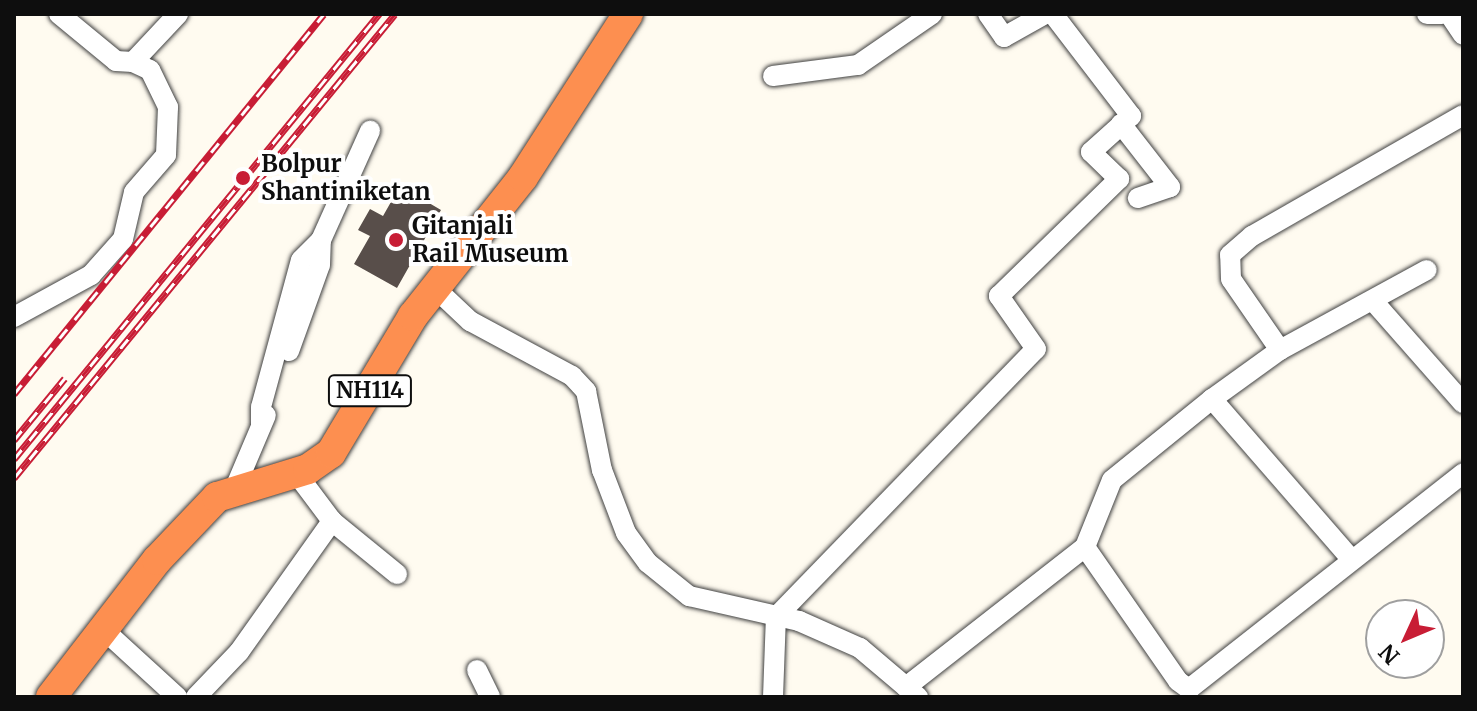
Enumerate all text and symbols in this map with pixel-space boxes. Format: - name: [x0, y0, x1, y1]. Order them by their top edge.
- place label: Bolpur Shantiniketan: [261, 150, 431, 206]
- marker: Bolpur Shantiniketan: [232, 167, 254, 189]
- place label: Gitanjali Rail Museum: [412, 212, 568, 268]
- marker: Gitanjali Rail Museum: [387, 231, 405, 249]
- road number: NH114: [326, 373, 414, 409]
- north arrow: [1365, 599, 1445, 679]
- text: N: [1373, 638, 1405, 670]

